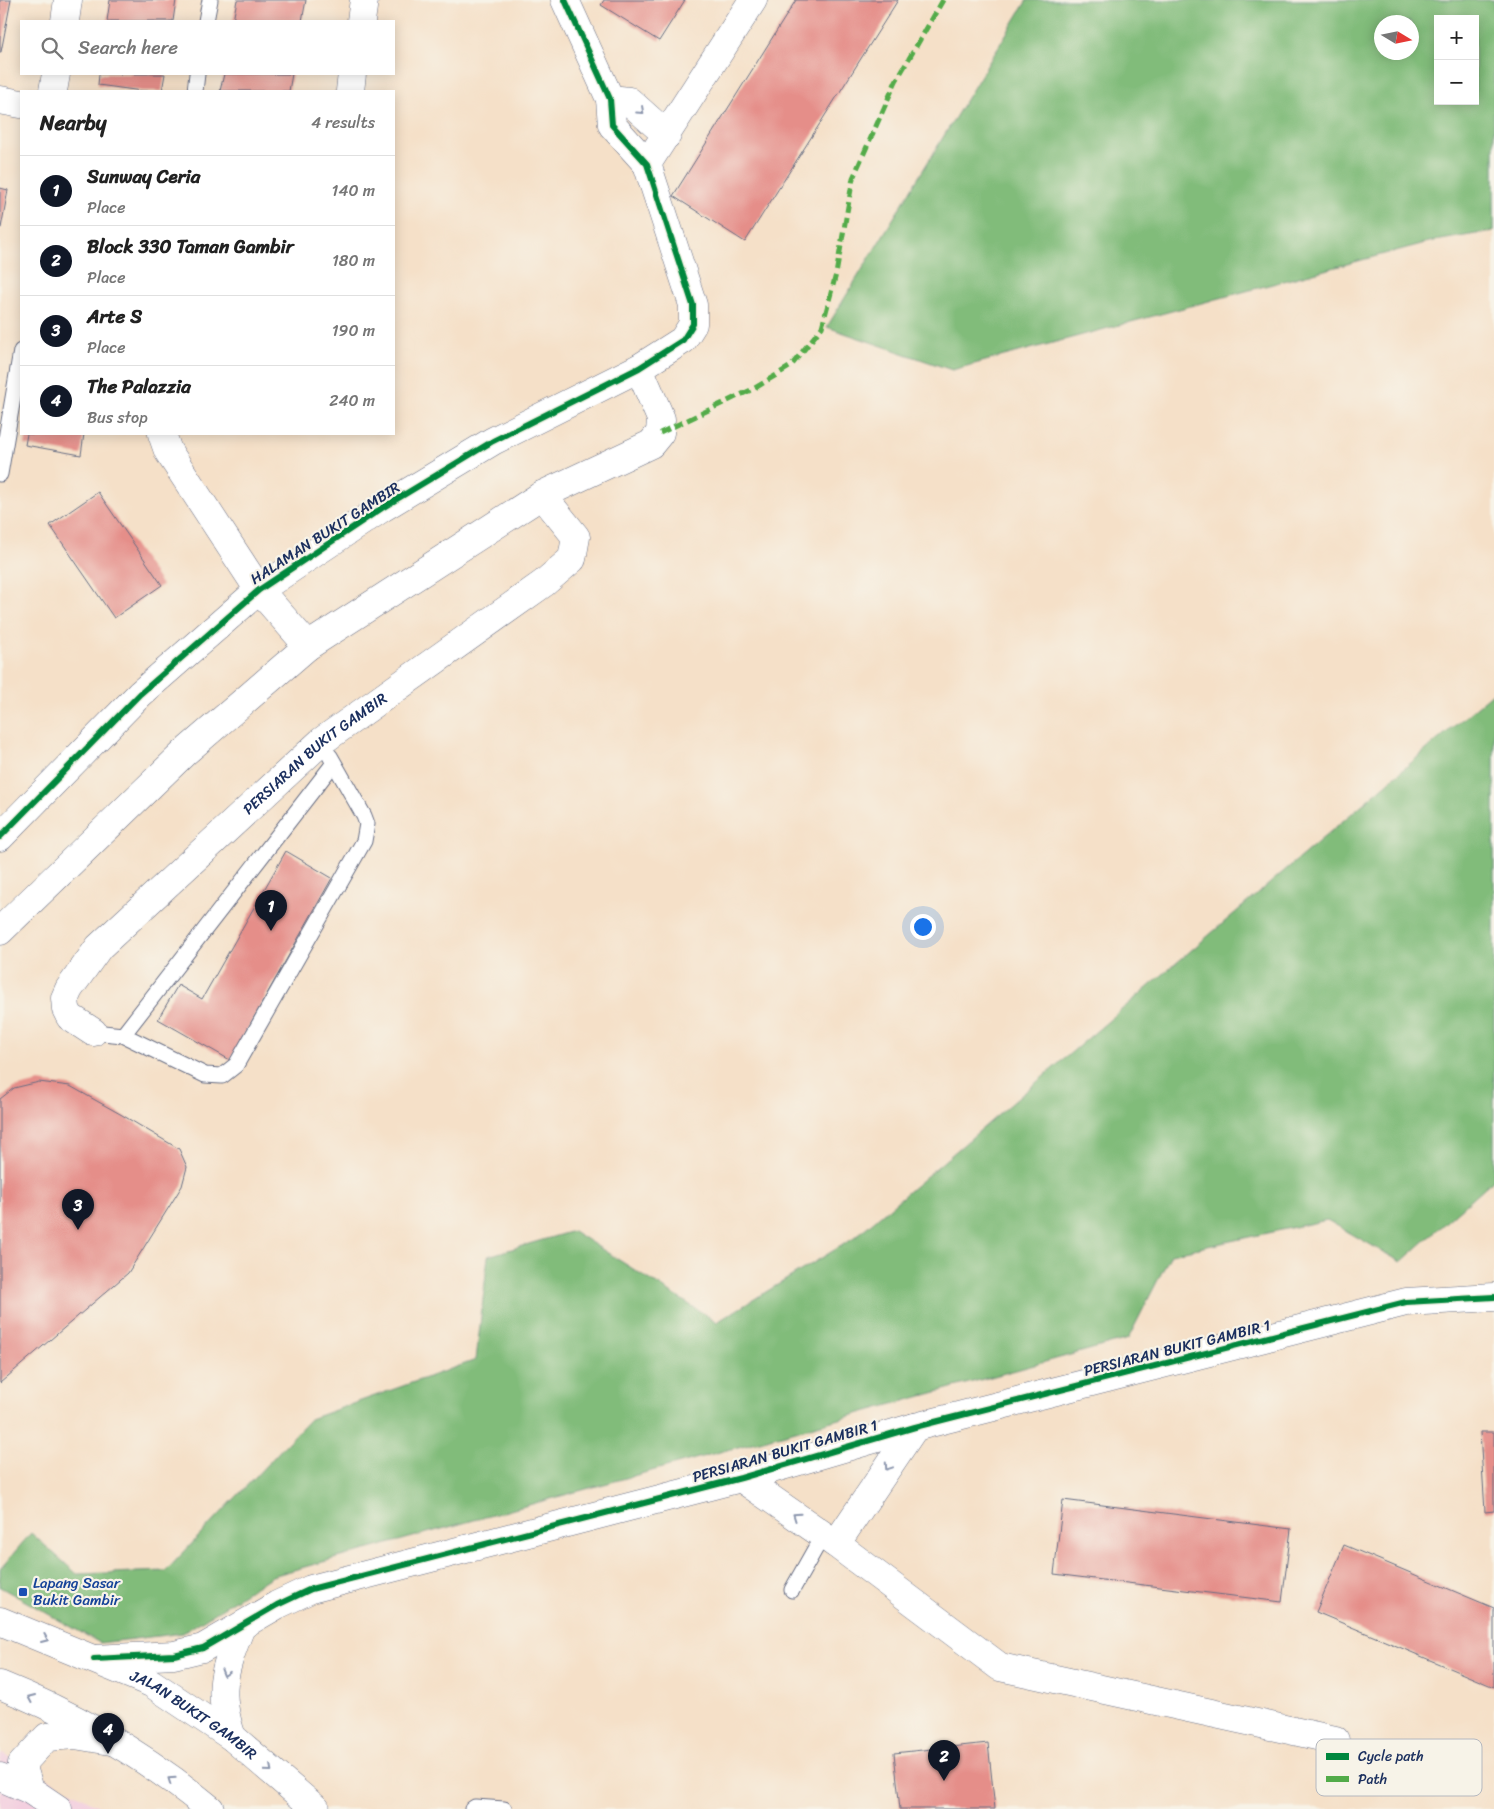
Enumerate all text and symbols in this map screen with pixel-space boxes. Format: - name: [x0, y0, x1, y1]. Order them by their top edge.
- north arrow: [1374, 15, 1419, 60]
- map controls: [1434, 15, 1479, 105]
- button: +: [1434, 15, 1479, 60]
- search box: [20, 20, 395, 75]
- text: Search here: [78, 31, 178, 64]
- icon: search: [38, 34, 66, 62]
- button: −: [1434, 60, 1479, 105]
- text: Nearby: [40, 104, 106, 142]
- one-way arrow: [635, 105, 644, 114]
- text: 4 results: [311, 108, 375, 137]
- text: Sunway Ceria: [87, 160, 200, 193]
- text: 1: [53, 176, 59, 205]
- text: 140 m: [332, 176, 375, 205]
- text: Place: [87, 193, 126, 222]
- text: Block 330 Taman Gambir: [87, 230, 294, 263]
- text: 2: [51, 246, 61, 275]
- text: 180 m: [332, 246, 375, 275]
- text: Place: [87, 263, 126, 292]
- text: Arte S: [87, 300, 142, 333]
- text: 3: [52, 316, 60, 345]
- text: 190 m: [332, 316, 375, 345]
- text: Place: [87, 333, 126, 362]
- text: The Palazzia: [87, 370, 191, 403]
- text: 4: [51, 386, 61, 415]
- text: 240 m: [329, 386, 375, 415]
- text: Bus stop: [87, 403, 148, 432]
- street label: HALAMAN BUKIT GAMBIR: [245, 475, 405, 591]
- street label: PERSIARAN BUKIT GAMBIR: [237, 686, 392, 821]
- pin: 1: [255, 890, 287, 931]
- your location: [910, 914, 936, 940]
- pin: 3: [62, 1189, 94, 1230]
- street label: PERSIARAN BUKIT GAMBIR 1: [1081, 1312, 1273, 1384]
- street label: PERSIARAN BUKIT GAMBIR 1: [689, 1412, 881, 1490]
- one-way arrow: [884, 1462, 894, 1471]
- one-way arrow: [792, 1513, 802, 1522]
- place label: Lapang Sasar Bukit Gambir: [33, 1570, 121, 1613]
- marker: Lapang Sasar Bukit Gambir: [17, 1586, 29, 1598]
- one-way arrow: [40, 1633, 49, 1643]
- street label: JALAN BUKIT GAMBIR: [125, 1662, 263, 1766]
- one-way arrow: [221, 1668, 231, 1676]
- one-way arrow: [27, 1694, 36, 1704]
- pin: 4: [92, 1713, 124, 1754]
- legend: [1316, 1739, 1482, 1796]
- pin: 2: [928, 1740, 960, 1781]
- text: Cycle path: [1358, 1744, 1424, 1769]
- one-way arrow: [264, 1763, 273, 1772]
- text: Path: [1358, 1767, 1387, 1792]
- one-way arrow: [167, 1777, 177, 1786]

